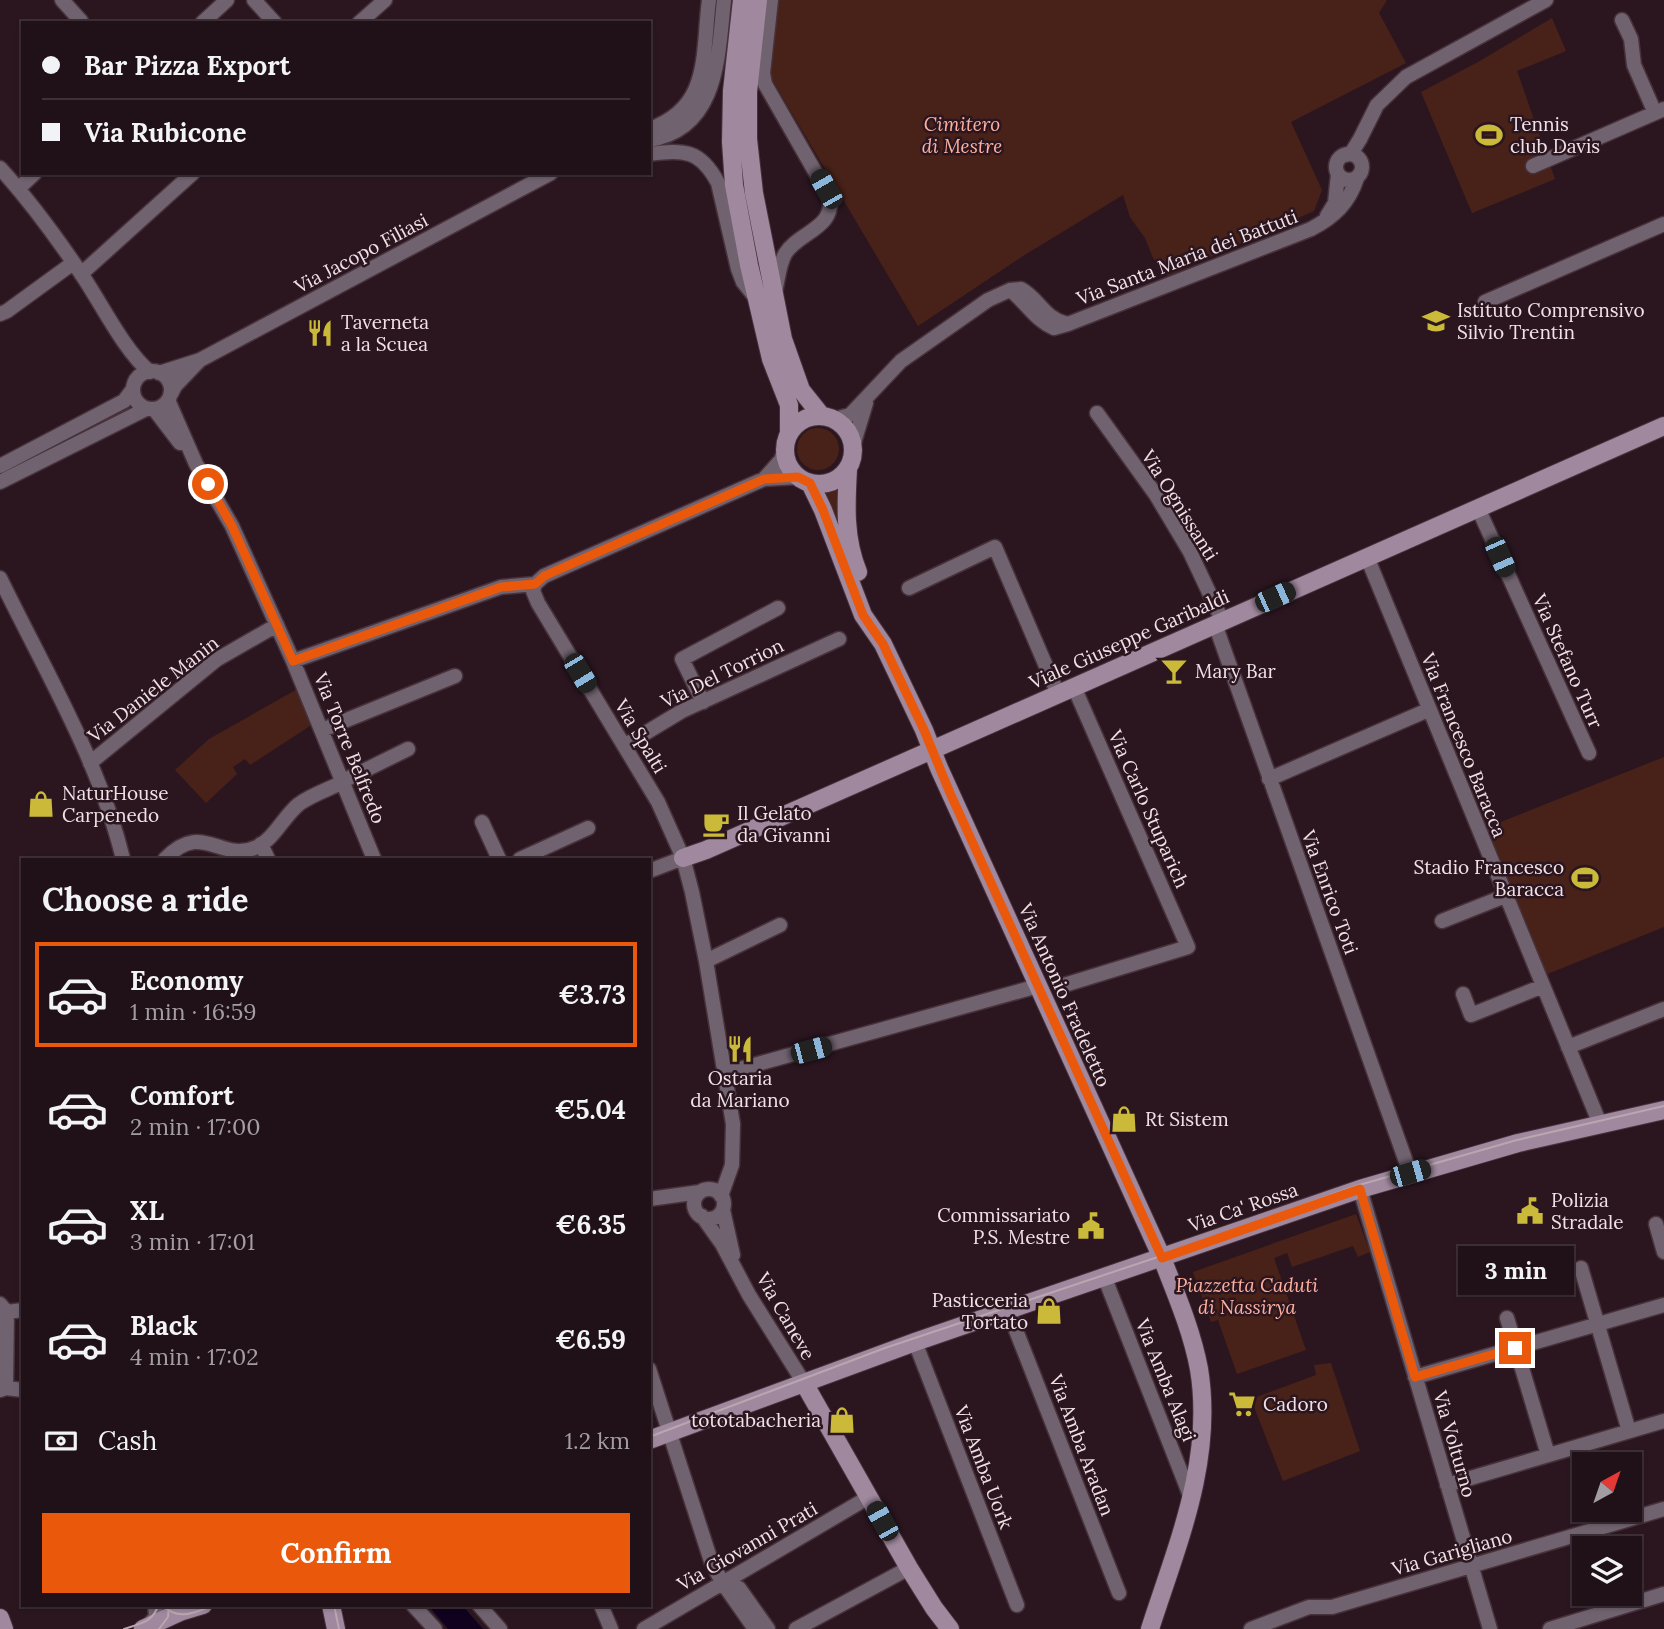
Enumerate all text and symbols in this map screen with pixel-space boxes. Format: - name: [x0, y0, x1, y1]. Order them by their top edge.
- text: Bar Pizza Export: [84, 49, 290, 82]
- park label: Cimitero di Mestre: [922, 112, 1002, 158]
- place label: Tennis club Davis: [1510, 112, 1600, 158]
- text: Via Rubicone: [84, 116, 247, 149]
- sports icon: Tennis club Davis: [1474, 120, 1504, 150]
- car: [807, 166, 846, 212]
- street label: Via Santa Maria dei Battuti: [1072, 204, 1301, 311]
- street label: Via Jacopo Filiasi: [289, 208, 432, 299]
- place label: Istituto Comprensivo Silvio Trentin: [1457, 298, 1645, 344]
- school or university icon: Istituto Comprensivo Silvio Trentin: [1421, 306, 1451, 336]
- place label: Taverneta a la Scuea: [341, 310, 429, 356]
- restaurant icon: Taverneta a la Scuea: [305, 318, 335, 348]
- street label: Via Ognissanti: [1136, 444, 1224, 565]
- route start: [192, 468, 224, 500]
- car: [1482, 534, 1519, 580]
- car: [1252, 579, 1299, 615]
- street label: Viale Giuseppe Garibaldi: [1024, 584, 1233, 694]
- street label: Via Stefano Turr: [1527, 589, 1609, 732]
- street label: Via Daniele Manin: [82, 630, 223, 748]
- street label: Via Del Torrion: [656, 633, 787, 714]
- street label: Via Francesco Baracca: [1416, 648, 1512, 841]
- car: [561, 650, 600, 696]
- bar icon: Mary Bar: [1159, 656, 1189, 686]
- place label: Mary Bar: [1195, 659, 1276, 683]
- street label: Via Torre Belfredo: [308, 668, 391, 827]
- street label: Via Spalti: [609, 694, 672, 777]
- street label: Via Carlo Stuparich: [1103, 725, 1195, 892]
- place label: NaturHouse Carpenedo: [62, 781, 169, 827]
- shop icon: NaturHouse Carpenedo: [26, 789, 56, 819]
- place label: Il Gelato da Givanni: [737, 801, 831, 847]
- cafe icon: Il Gelato da Givanni: [701, 809, 731, 839]
- street label: Via Enrico Toti: [1296, 826, 1364, 957]
- place label: Stadio Francesco Baracca: [1413, 855, 1564, 901]
- sports icon: Stadio Francesco Baracca: [1570, 863, 1600, 893]
- text: Choose a ride: [42, 879, 249, 920]
- street label: Via Antonio Fradeletto: [1013, 899, 1116, 1090]
- icon: car: [46, 963, 109, 1026]
- text: Economy: [130, 964, 243, 997]
- text: €3.73: [558, 978, 626, 1011]
- text: 1 min · 16:59: [130, 997, 257, 1026]
- restaurant icon: Ostaria da Mariano: [725, 1034, 755, 1064]
- car: [788, 1034, 835, 1066]
- place label: Ostaria da Mariano: [690, 1066, 790, 1112]
- icon: car: [46, 1078, 109, 1141]
- text: Comfort: [130, 1079, 234, 1112]
- text: €5.04: [554, 1093, 626, 1126]
- shop icon: Rt Sistem: [1109, 1104, 1139, 1134]
- place label: Rt Sistem: [1145, 1107, 1229, 1131]
- text: 2 min · 17:00: [130, 1112, 261, 1141]
- car: [1387, 1157, 1434, 1189]
- street label: Via Ca' Rossa: [1184, 1177, 1301, 1237]
- place label: Polizia Stradale: [1551, 1188, 1624, 1234]
- icon: car: [46, 1193, 109, 1256]
- text: XL: [130, 1194, 164, 1227]
- public building icon: Polizia Stradale: [1515, 1196, 1545, 1226]
- place label: Commissariato P.S. Mestre: [937, 1203, 1070, 1249]
- text: €6.35: [555, 1208, 626, 1241]
- public building icon: Commissariato P.S. Mestre: [1076, 1211, 1106, 1241]
- text: 3 min · 17:01: [130, 1227, 255, 1256]
- callout: 3 min: [1457, 1246, 1573, 1296]
- text: 3 min: [1485, 1256, 1547, 1285]
- street label: Via Caneve: [751, 1267, 821, 1364]
- park label: Piazzetta Caduti di Nassirya: [1176, 1273, 1318, 1319]
- place label: Pasticceria Tortato: [932, 1288, 1028, 1334]
- shop icon: Pasticceria Tortato: [1034, 1296, 1064, 1326]
- icon: car: [46, 1308, 109, 1371]
- text: Black: [130, 1309, 198, 1342]
- street label: Via Amba Alagi: [1130, 1314, 1202, 1445]
- text: €6.59: [555, 1323, 626, 1356]
- route end: [1499, 1332, 1531, 1364]
- text: 4 min · 17:02: [130, 1342, 259, 1371]
- street label: Via Amba Aradan: [1044, 1370, 1120, 1519]
- street label: Via Volturno: [1428, 1387, 1482, 1500]
- supermarket icon: Cadoro: [1227, 1389, 1257, 1419]
- place label: Cadoro: [1263, 1392, 1328, 1416]
- street label: Via Amba Uork: [949, 1401, 1019, 1533]
- shop icon: tototabacheria: [827, 1405, 857, 1435]
- place label: tototabacheria: [691, 1408, 821, 1432]
- icon: cash: [42, 1422, 80, 1460]
- text: Cash: [98, 1424, 157, 1457]
- text: 1.2 km: [565, 1426, 630, 1455]
- north arrow: [1572, 1452, 1642, 1522]
- map controls: [1572, 1452, 1642, 1606]
- street label: Via Giovanni Prati: [672, 1496, 821, 1596]
- car: [863, 1498, 902, 1544]
- button: Confirm: [42, 1513, 630, 1593]
- street label: Via Garigliano: [1388, 1523, 1515, 1581]
- button: layers: [1572, 1536, 1642, 1606]

